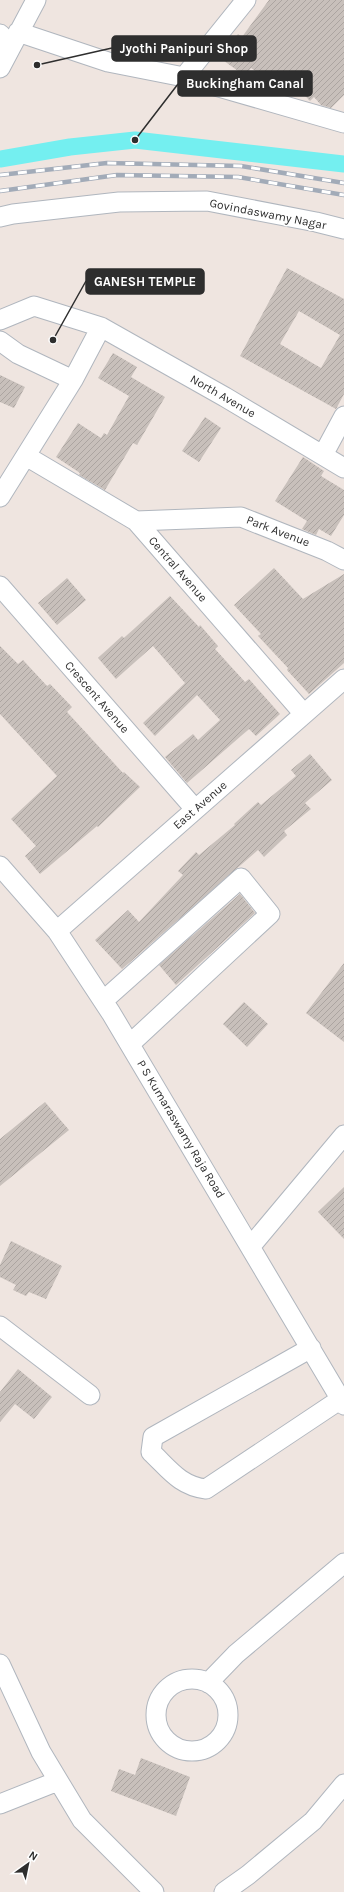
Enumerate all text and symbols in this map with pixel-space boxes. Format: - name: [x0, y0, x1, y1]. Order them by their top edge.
- callout: Jyothi Panipuri Shop: [112, 36, 256, 61]
- text: Jyothi Panipuri Shop: [120, 41, 248, 56]
- callout: Buckingham Canal: [178, 71, 312, 96]
- text: Buckingham Canal: [186, 76, 304, 91]
- street label: Govindaswamy Nagar: [208, 196, 328, 232]
- callout: GANESH TEMPLE: [86, 269, 204, 294]
- text: GANESH TEMPLE: [94, 274, 196, 289]
- street label: North Avenue: [188, 372, 258, 420]
- street label: Park Avenue: [244, 513, 312, 549]
- street label: Central Avenue: [146, 533, 210, 605]
- street label: Crescent Avenue: [62, 658, 132, 736]
- street label: East Avenue: [170, 778, 230, 832]
- street label: P S Kumaraswamy Raja Road: [134, 1057, 228, 1201]
- north arrow: [8, 1844, 48, 1884]
- text: N: [26, 1848, 40, 1864]

